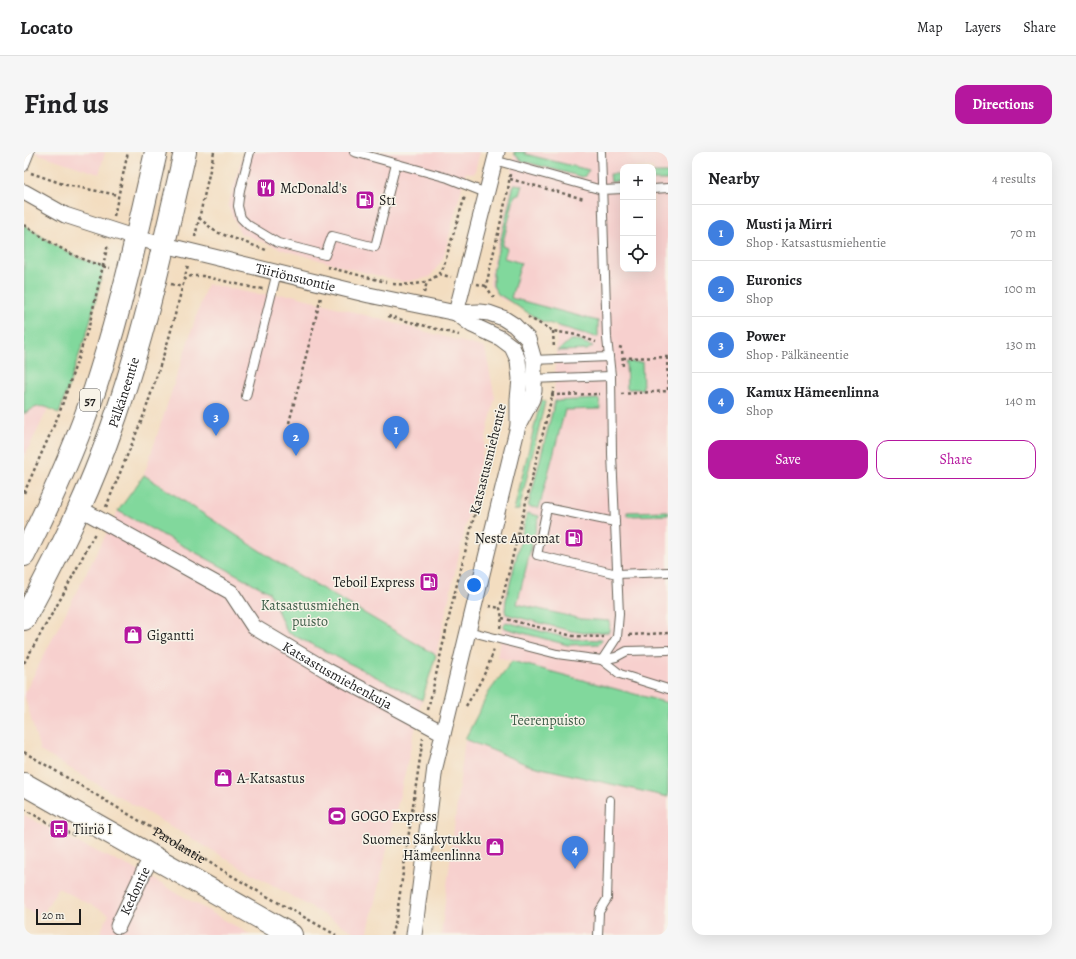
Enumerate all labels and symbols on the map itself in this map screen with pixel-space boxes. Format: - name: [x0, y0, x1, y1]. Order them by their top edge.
- restaurant icon: McDonald's: [255, 177, 277, 199]
- place label: McDonald's: [280, 179, 347, 198]
- fuel station icon: St1: [354, 189, 376, 211]
- place label: St1: [379, 191, 396, 210]
- street label: Tiiriönsuontie: [254, 258, 338, 296]
- street label: Pälkäneentie: [103, 355, 144, 430]
- road number: 57: [80, 389, 100, 411]
- street label: Katsastusmiehentie: [465, 402, 511, 516]
- pin: 3: [203, 403, 229, 436]
- pin: 1: [383, 416, 409, 449]
- pin: 2: [283, 423, 309, 456]
- fuel station icon: Neste Automat: [563, 527, 585, 549]
- place label: Neste Automat: [475, 529, 560, 548]
- fuel station icon: Teboil Express: [418, 571, 440, 593]
- place label: Teboil Express: [333, 573, 415, 592]
- your location: [464, 575, 484, 595]
- park label: Katsastusmiehen puisto: [261, 596, 360, 631]
- shop icon: Gigantti: [122, 624, 144, 646]
- place label: Gigantti: [147, 626, 194, 645]
- street label: Katsastusmiehenkuja: [279, 637, 396, 714]
- park label: Teerenpuisto: [511, 711, 585, 730]
- shop icon: A-Katsastus: [212, 767, 234, 789]
- place label: A-Katsastus: [236, 769, 305, 788]
- sports icon: GOGO Express: [326, 805, 348, 827]
- place label: GOGO Express: [351, 807, 437, 826]
- bus stop icon: Tiiriö I: [48, 818, 70, 840]
- place label: Tiiriö I: [73, 820, 112, 839]
- street label: Parolantie: [149, 821, 210, 868]
- place label: Suomen Sänkytukku Hämeenlinna: [362, 830, 481, 865]
- shop icon: Suomen Sänkytukku Hämeenlinna: [484, 836, 506, 858]
- pin: 4: [562, 836, 588, 869]
- street label: Kedontie: [115, 863, 154, 918]
- scale bar: [36, 907, 81, 926]

